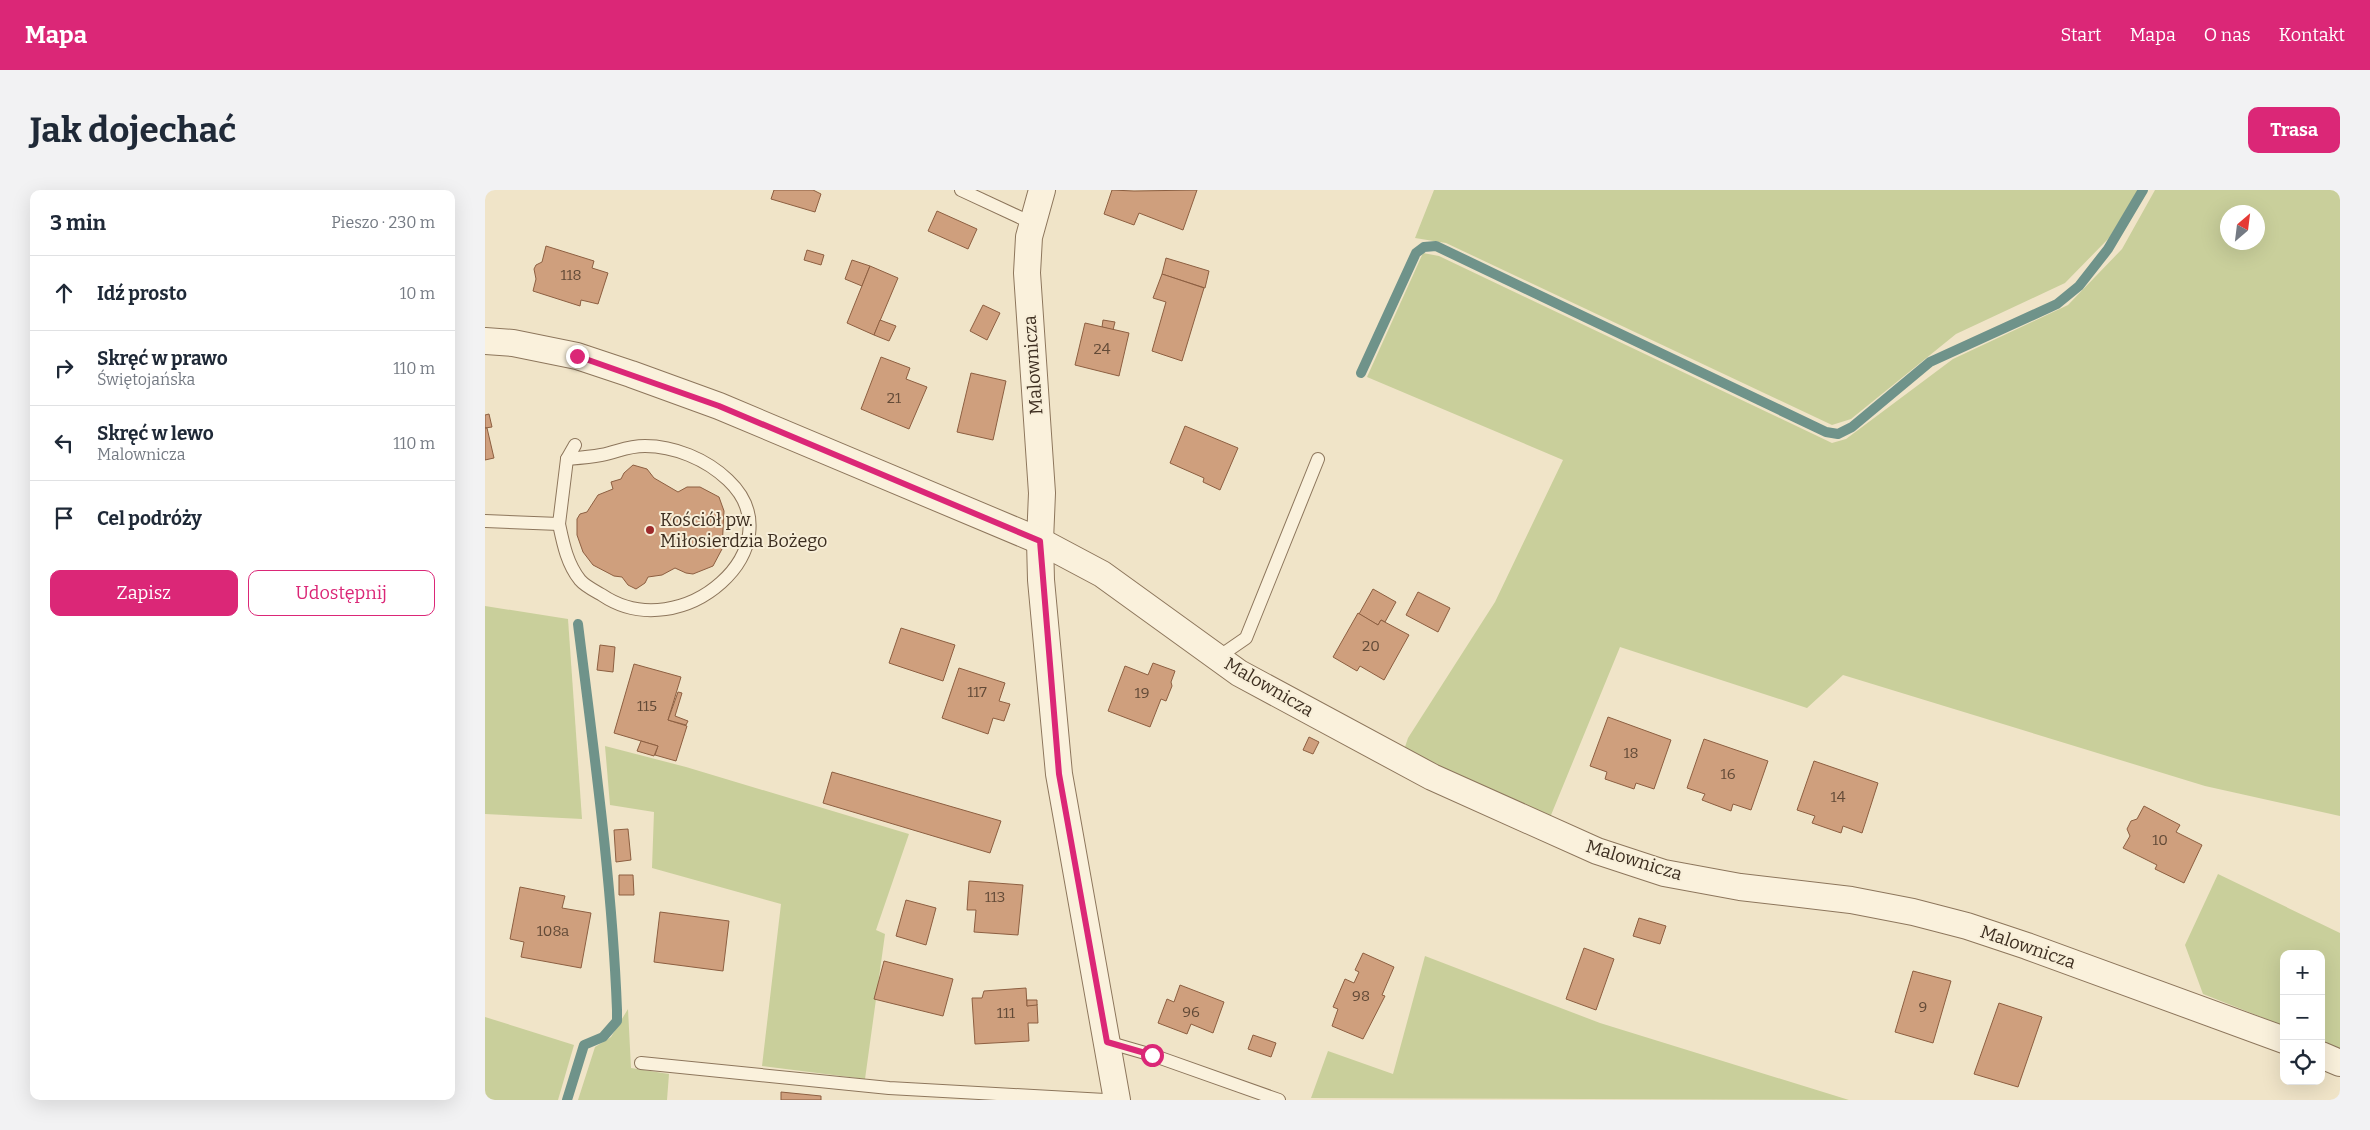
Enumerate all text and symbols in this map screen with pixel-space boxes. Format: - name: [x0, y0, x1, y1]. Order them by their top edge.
- text: Mapa: [25, 21, 87, 49]
- text: Start: [2060, 24, 2102, 46]
- text: Mapa: [2130, 24, 2176, 46]
- text: O nas: [2204, 24, 2251, 46]
- text: Kontakt: [2279, 24, 2345, 46]
- button: Trasa: [2248, 107, 2340, 153]
- text: Jak dojechać: [30, 109, 236, 151]
- north arrow: [2220, 205, 2265, 250]
- text: 3 min: [50, 210, 106, 236]
- text: Pieszo · 230 m: [331, 213, 435, 232]
- house number: 118: [560, 266, 582, 284]
- icon: ahead: [50, 279, 78, 307]
- text: Idź prosto: [97, 282, 187, 305]
- text: 10 m: [400, 284, 435, 303]
- street label: Malownicza: [1019, 314, 1047, 415]
- house number: 24: [1094, 340, 1111, 358]
- route end: [566, 345, 589, 368]
- text: Skręć w prawo: [97, 347, 228, 370]
- icon: right: [50, 354, 78, 382]
- text: 110 m: [393, 359, 435, 378]
- text: Świętojańska: [97, 370, 195, 389]
- house number: 21: [887, 389, 901, 407]
- text: Skręć w lewo: [97, 422, 214, 445]
- icon: left: [50, 429, 78, 457]
- text: 110 m: [393, 434, 435, 453]
- text: Malownicza: [97, 445, 186, 464]
- icon: arrive: [50, 504, 78, 532]
- text: Cel podróży: [97, 507, 202, 530]
- place label: Kościół pw. Miłosierdzia Bożego: [660, 509, 827, 552]
- marker: Kościół pw. Miłosierdzia Bożego: [644, 524, 656, 536]
- button: Zapisz: [50, 570, 238, 616]
- button: Udostępnij: [248, 570, 435, 616]
- house number: 20: [1362, 637, 1380, 655]
- street label: Malownicza: [1220, 653, 1318, 721]
- house number: 117: [967, 683, 987, 701]
- house number: 19: [1135, 684, 1149, 702]
- house number: 115: [637, 697, 657, 715]
- house number: 18: [1623, 744, 1639, 762]
- house number: 16: [1721, 765, 1736, 783]
- house number: 14: [1831, 788, 1846, 806]
- house number: 10: [2152, 831, 2168, 849]
- street label: Malownicza: [1583, 835, 1685, 885]
- house number: 113: [985, 888, 1005, 906]
- street label: Malownicza: [1977, 920, 2079, 974]
- house number: 108a: [537, 922, 569, 940]
- map controls: [2280, 950, 2325, 1085]
- button: +: [2280, 950, 2325, 995]
- house number: 98: [1352, 987, 1370, 1005]
- button: −: [2280, 995, 2325, 1040]
- house number: 9: [1919, 998, 1927, 1016]
- house number: 96: [1182, 1003, 1200, 1021]
- house number: 111: [997, 1004, 1015, 1022]
- button: locate: [2280, 1040, 2325, 1085]
- route start: [1141, 1044, 1164, 1067]

